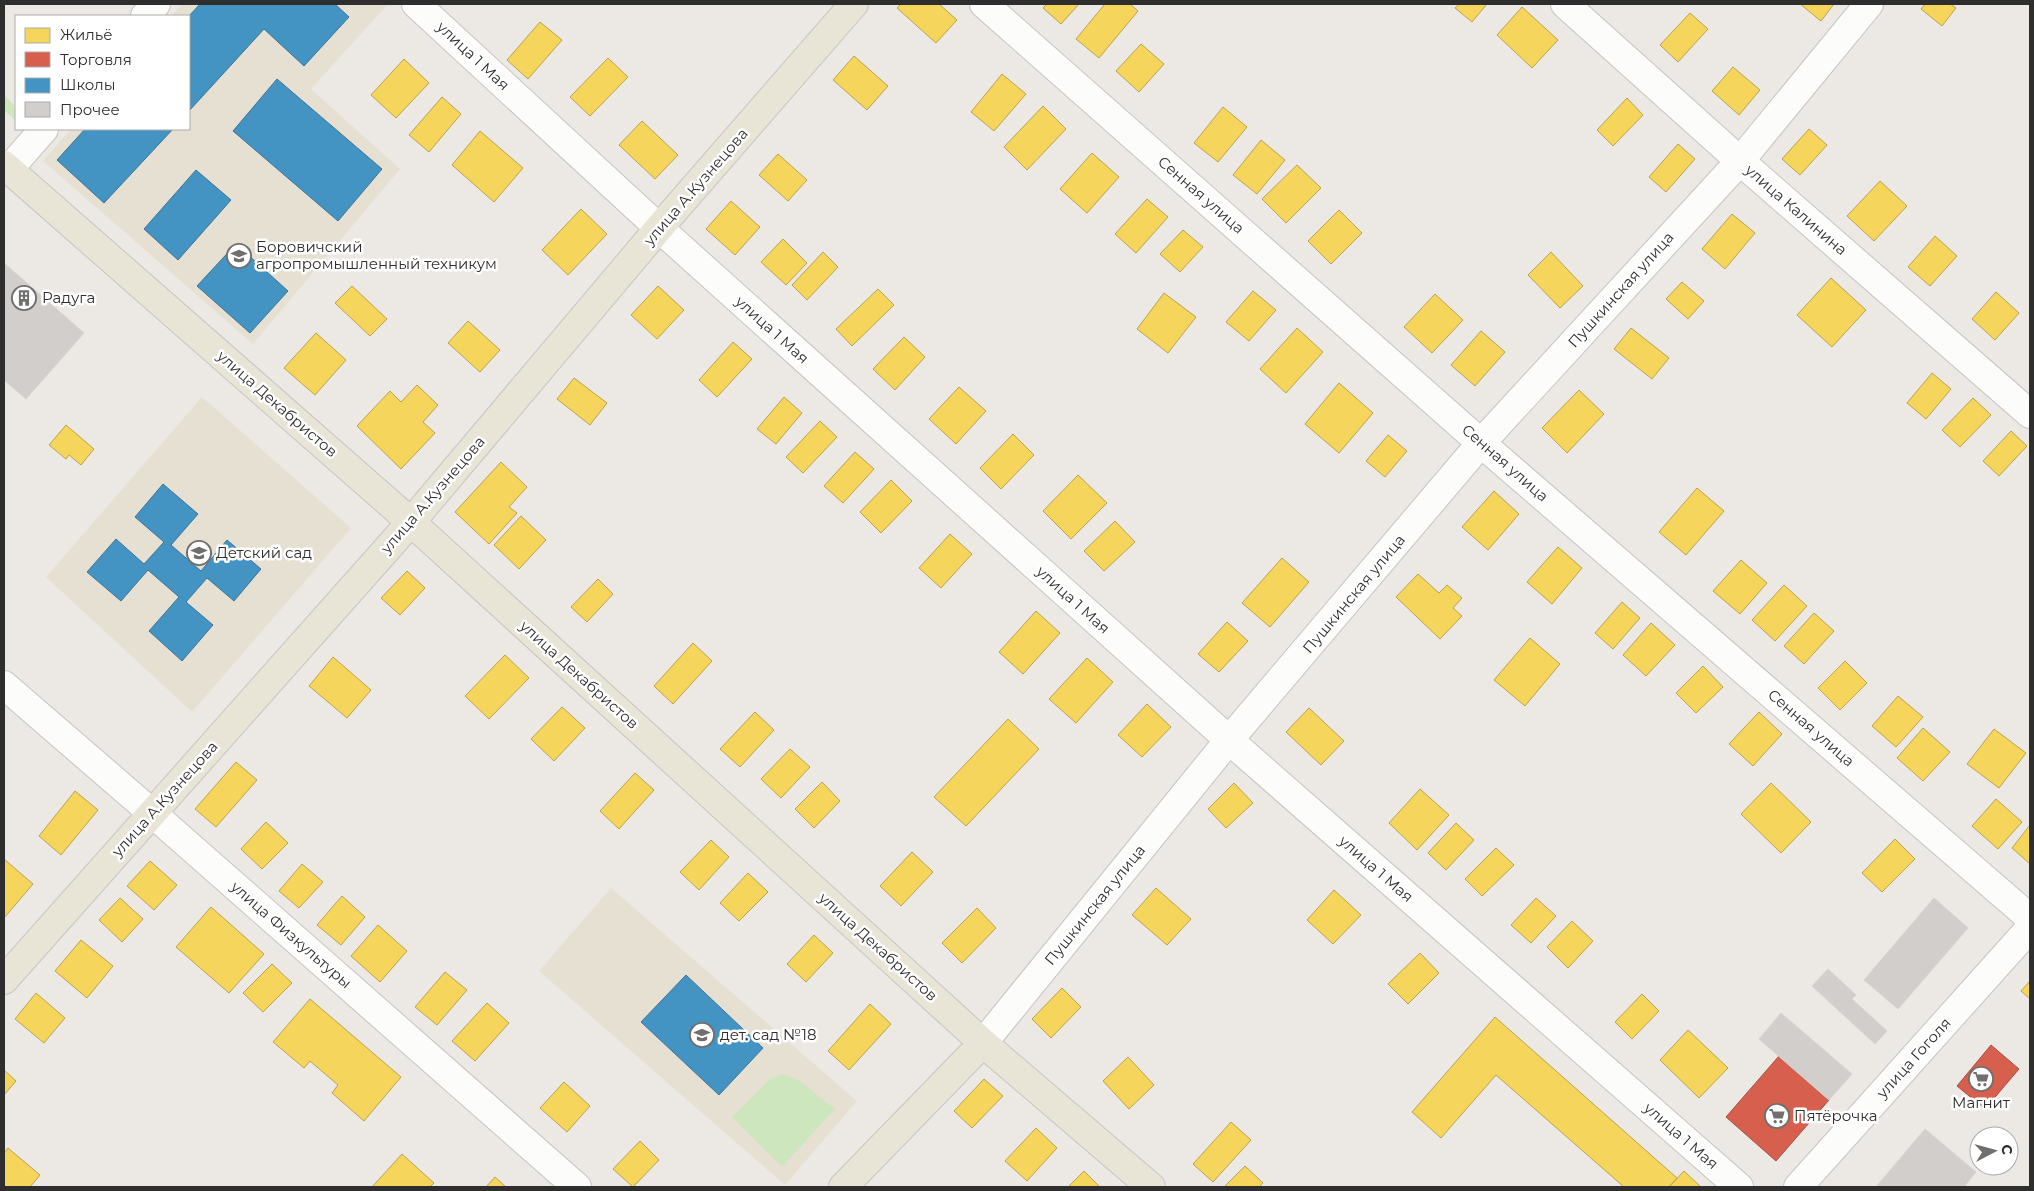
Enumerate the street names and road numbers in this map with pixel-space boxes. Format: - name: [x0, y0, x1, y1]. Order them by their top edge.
- street label: улица 1 Мая: [432, 16, 514, 94]
- street label: улица А.Кузнецова: [639, 124, 752, 250]
- street label: Сенная улица: [1154, 152, 1249, 237]
- street label: улица Калинина: [1741, 160, 1851, 259]
- street label: Пушкинская улица: [1564, 228, 1678, 352]
- street label: улица 1 Мая: [731, 291, 813, 368]
- street label: улица Декабристов: [213, 346, 341, 461]
- street label: Сенная улица: [1458, 420, 1553, 505]
- street label: улица А.Кузнецова: [376, 432, 489, 558]
- street label: Пушкинская улица: [1298, 530, 1409, 657]
- street label: улица 1 Мая: [1032, 561, 1114, 638]
- street label: улица Декабристов: [515, 616, 643, 733]
- street label: Сенная улица: [1764, 685, 1859, 770]
- street label: улица А.Кузнецова: [107, 737, 222, 861]
- street label: улица 1 Мая: [1334, 830, 1417, 906]
- street label: Пушкинская улица: [1040, 841, 1149, 969]
- street label: улица Физкультуры: [226, 876, 356, 992]
- street label: улица Декабристов: [814, 888, 942, 1005]
- street label: улица Гоголя: [1872, 1013, 1955, 1103]
- street label: улица 1 Мая: [1639, 1097, 1722, 1173]

